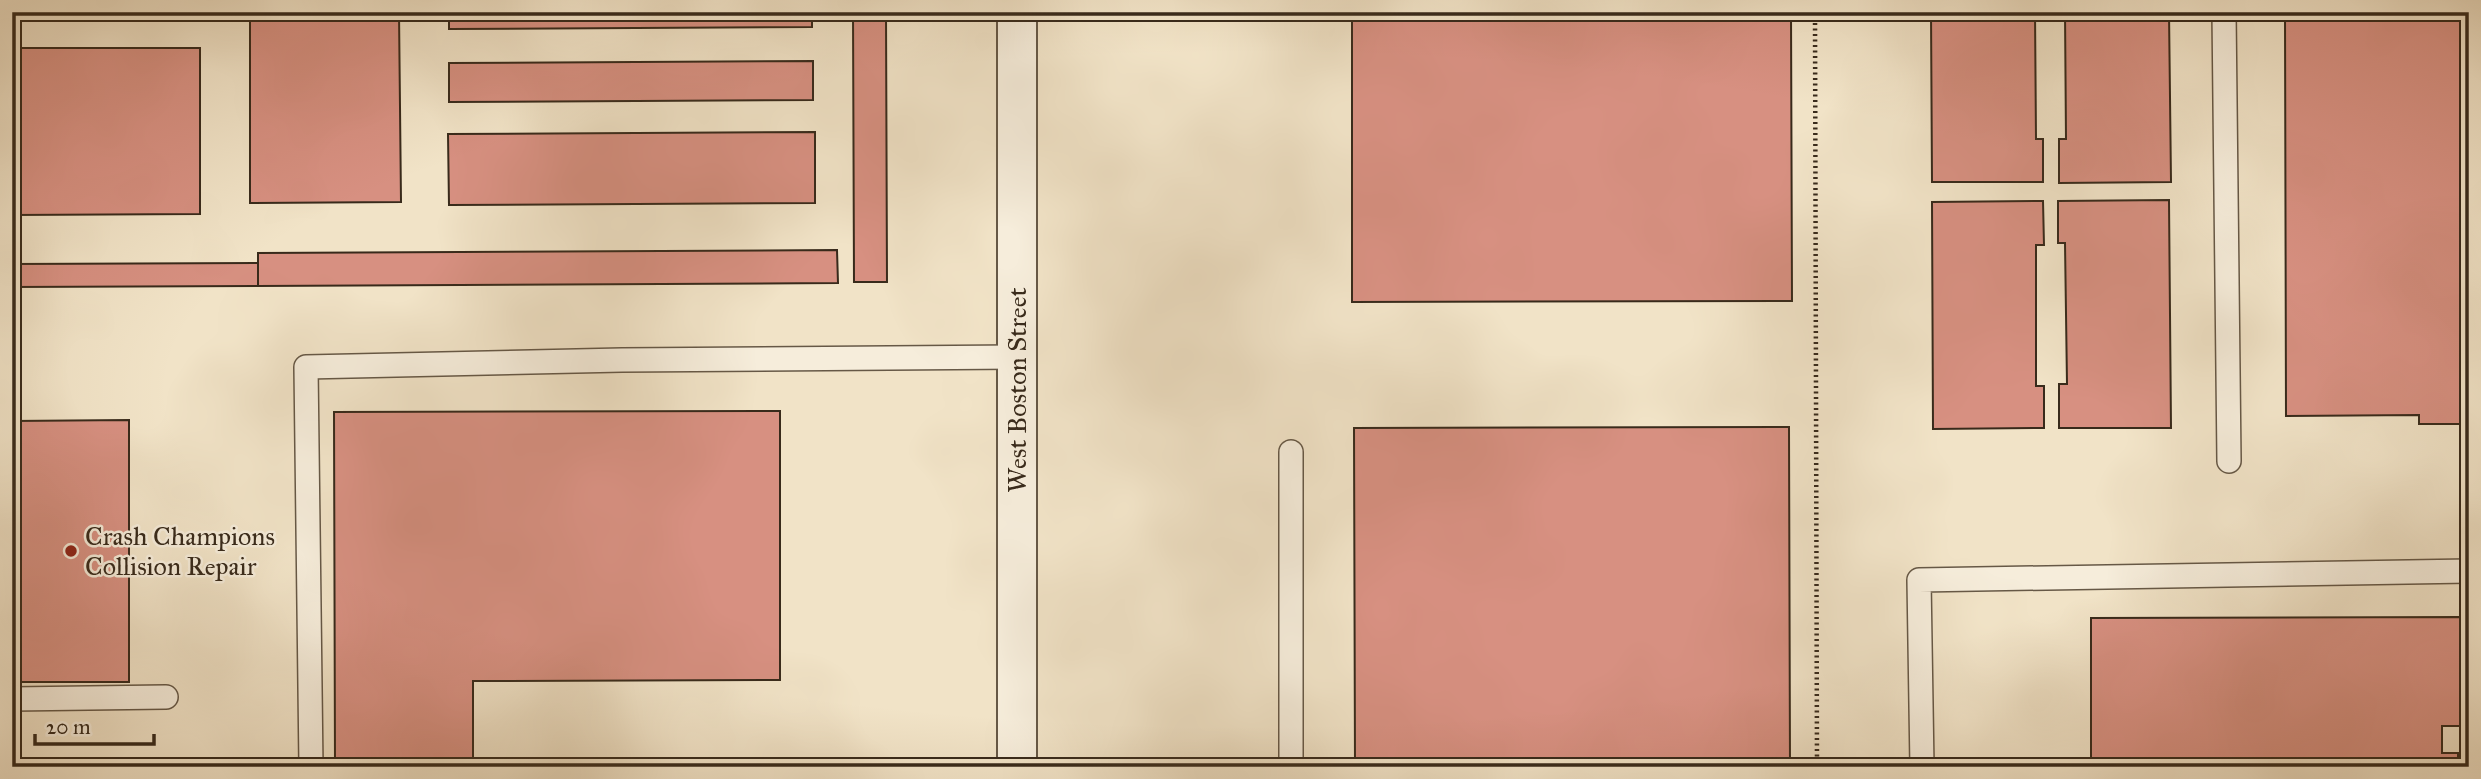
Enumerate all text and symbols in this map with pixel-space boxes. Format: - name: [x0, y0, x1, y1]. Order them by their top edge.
- street label: West Boston Street: [1001, 287, 1033, 493]
- place label: Crash Champions Collision Repair: [85, 520, 275, 582]
- marker: Crash Champions Collision Repair: [63, 543, 79, 559]
- scale bar: [35, 702, 154, 746]
- text: 20 m: [46, 714, 91, 740]

